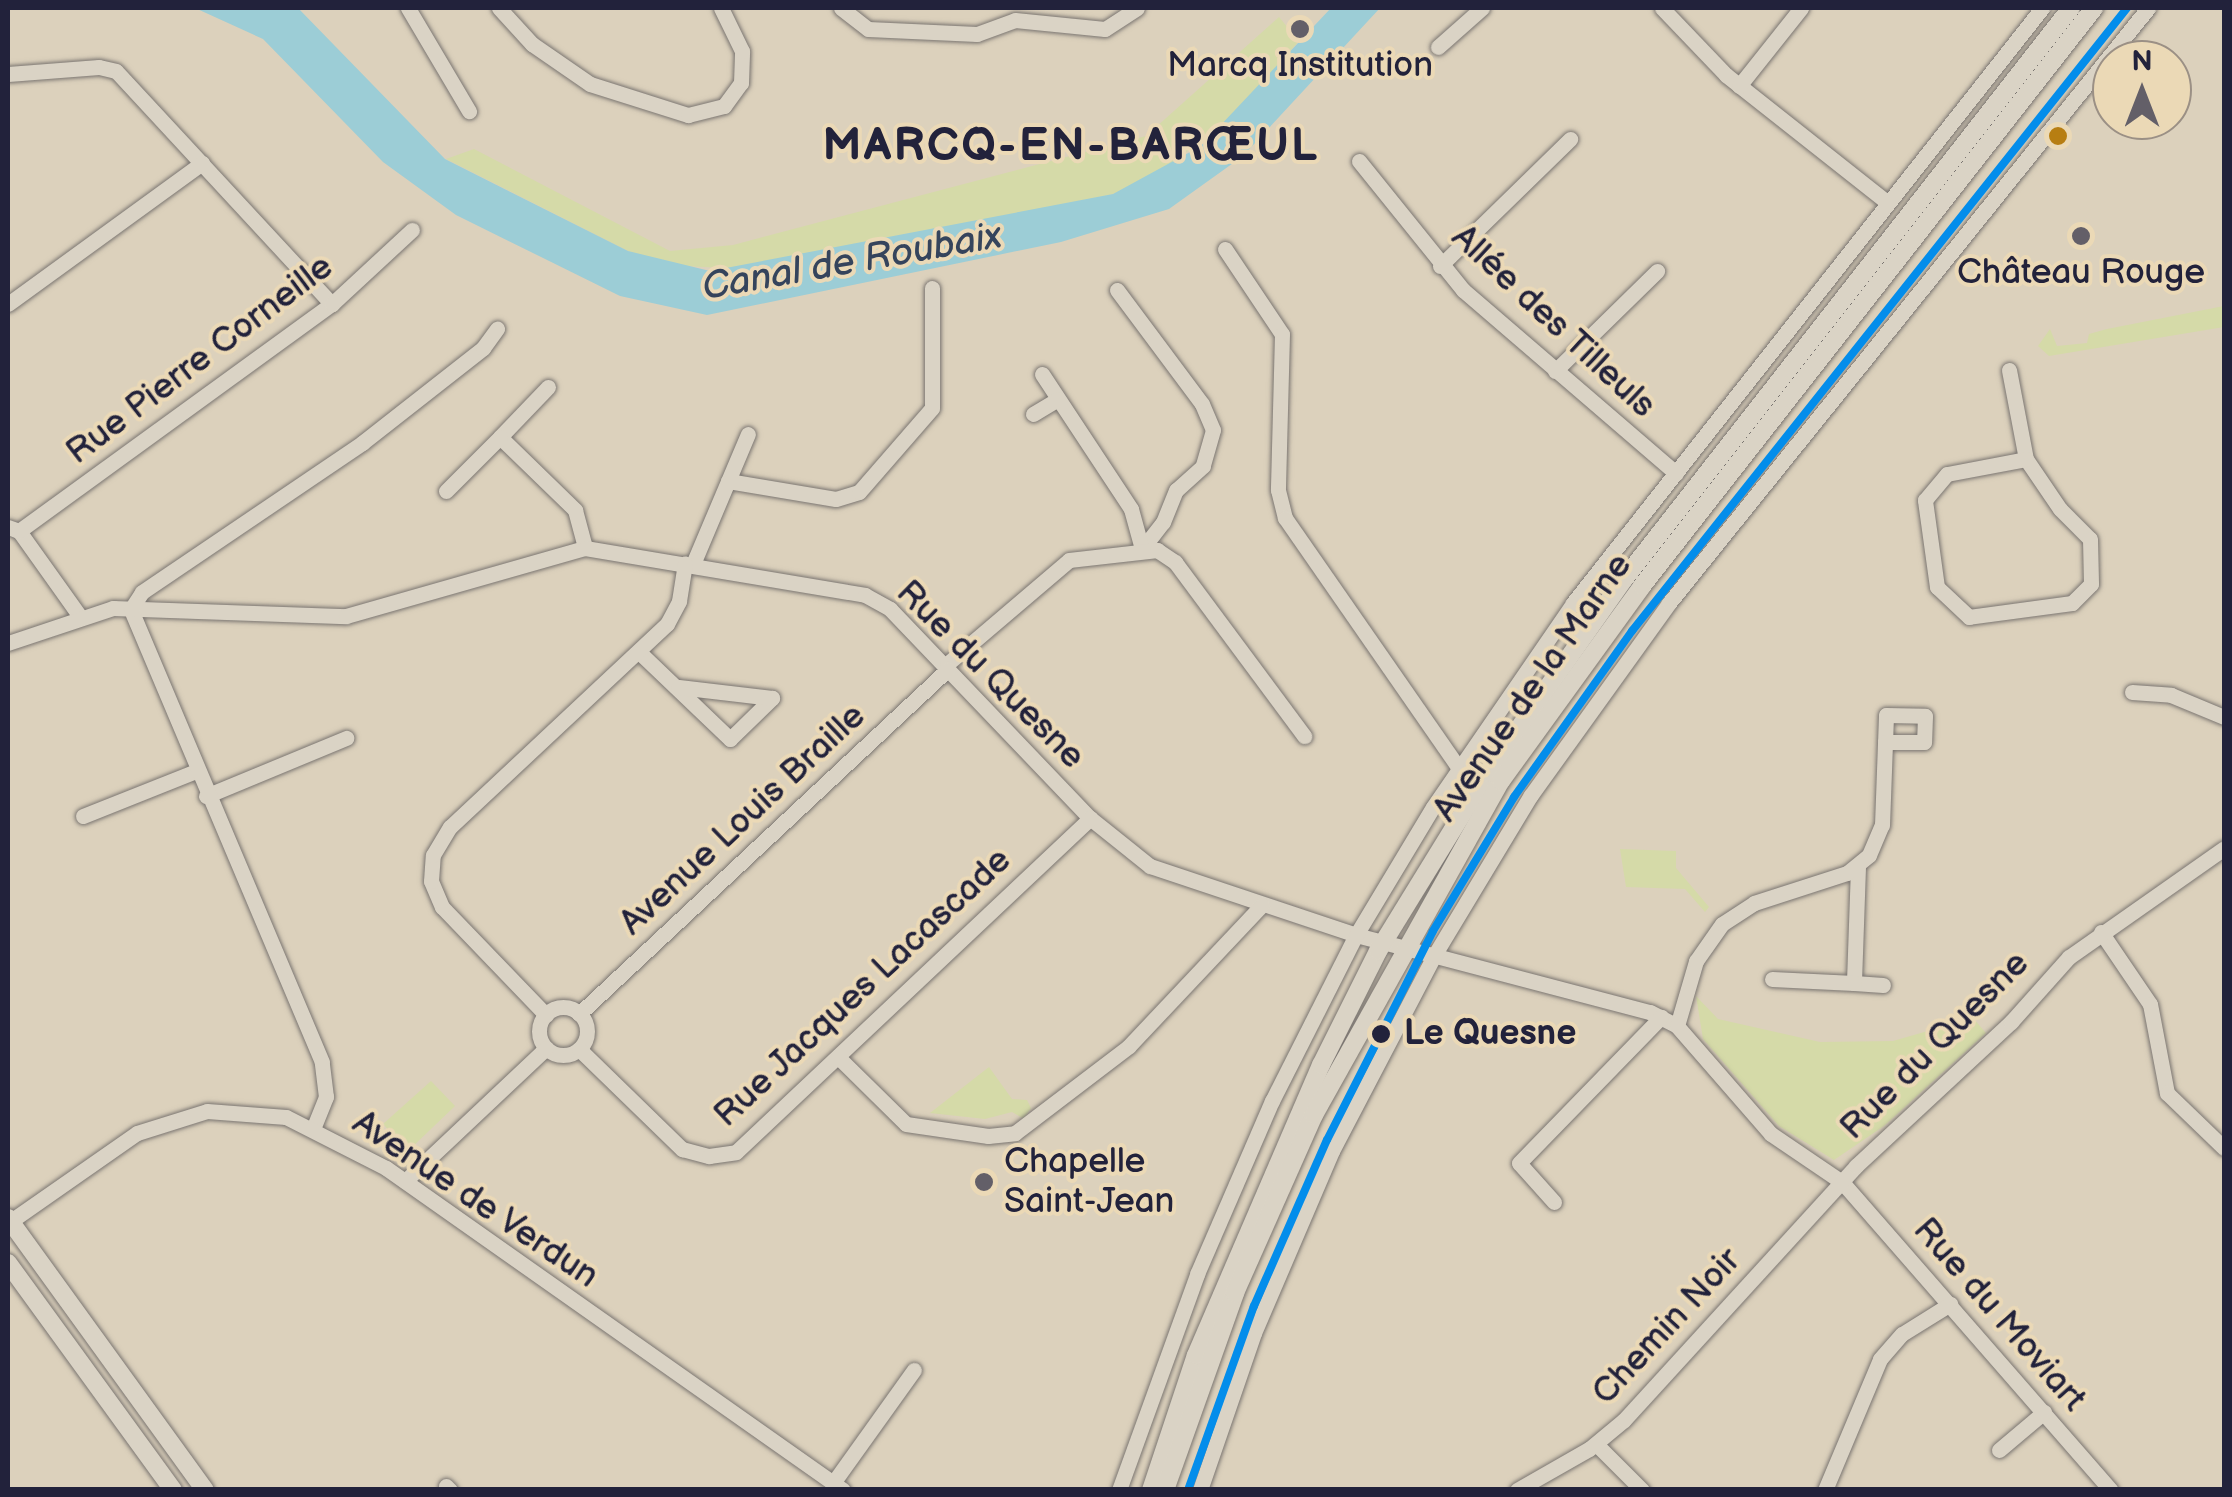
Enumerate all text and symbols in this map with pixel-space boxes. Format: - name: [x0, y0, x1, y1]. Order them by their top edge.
- marker: Marcq Institution: [1289, 18, 1311, 40]
- north arrow: [2092, 40, 2192, 140]
- place label: Marcq Institution: [1167, 45, 1433, 87]
- text: N: [2131, 45, 2153, 78]
- district label: MARCQ-EN-BARŒUL: [822, 120, 1320, 174]
- unlabelled marker: [2048, 126, 2068, 146]
- water label: Canal de Roubaix: [699, 213, 1005, 311]
- street label: Allée des Tilleuls: [1442, 217, 1664, 427]
- marker: Château Rouge: [2070, 225, 2092, 247]
- street label: Rue Pierre Corneille: [59, 246, 341, 474]
- place label: Château Rouge: [1957, 252, 2205, 294]
- street label: Avenue de la Marne: [1425, 546, 1641, 830]
- street label: Rue du Quesne: [887, 572, 1093, 778]
- street label: Avenue Louis Braille: [612, 696, 874, 944]
- street label: Rue Jacques Lacascade: [705, 839, 1021, 1137]
- street label: Rue du Quesne: [1832, 943, 2038, 1149]
- place label: Le Quesne: [1404, 1013, 1576, 1055]
- marker: Le Quesne: [1368, 1021, 1394, 1047]
- street label: Avenue de Verdun: [344, 1102, 606, 1298]
- place label: Chapelle Saint-Jean: [1004, 1141, 1174, 1223]
- marker: Chapelle Saint-Jean: [973, 1171, 995, 1193]
- street label: Rue du Moviart: [1904, 1210, 2094, 1420]
- street label: Chemin Noir: [1584, 1240, 1750, 1414]

